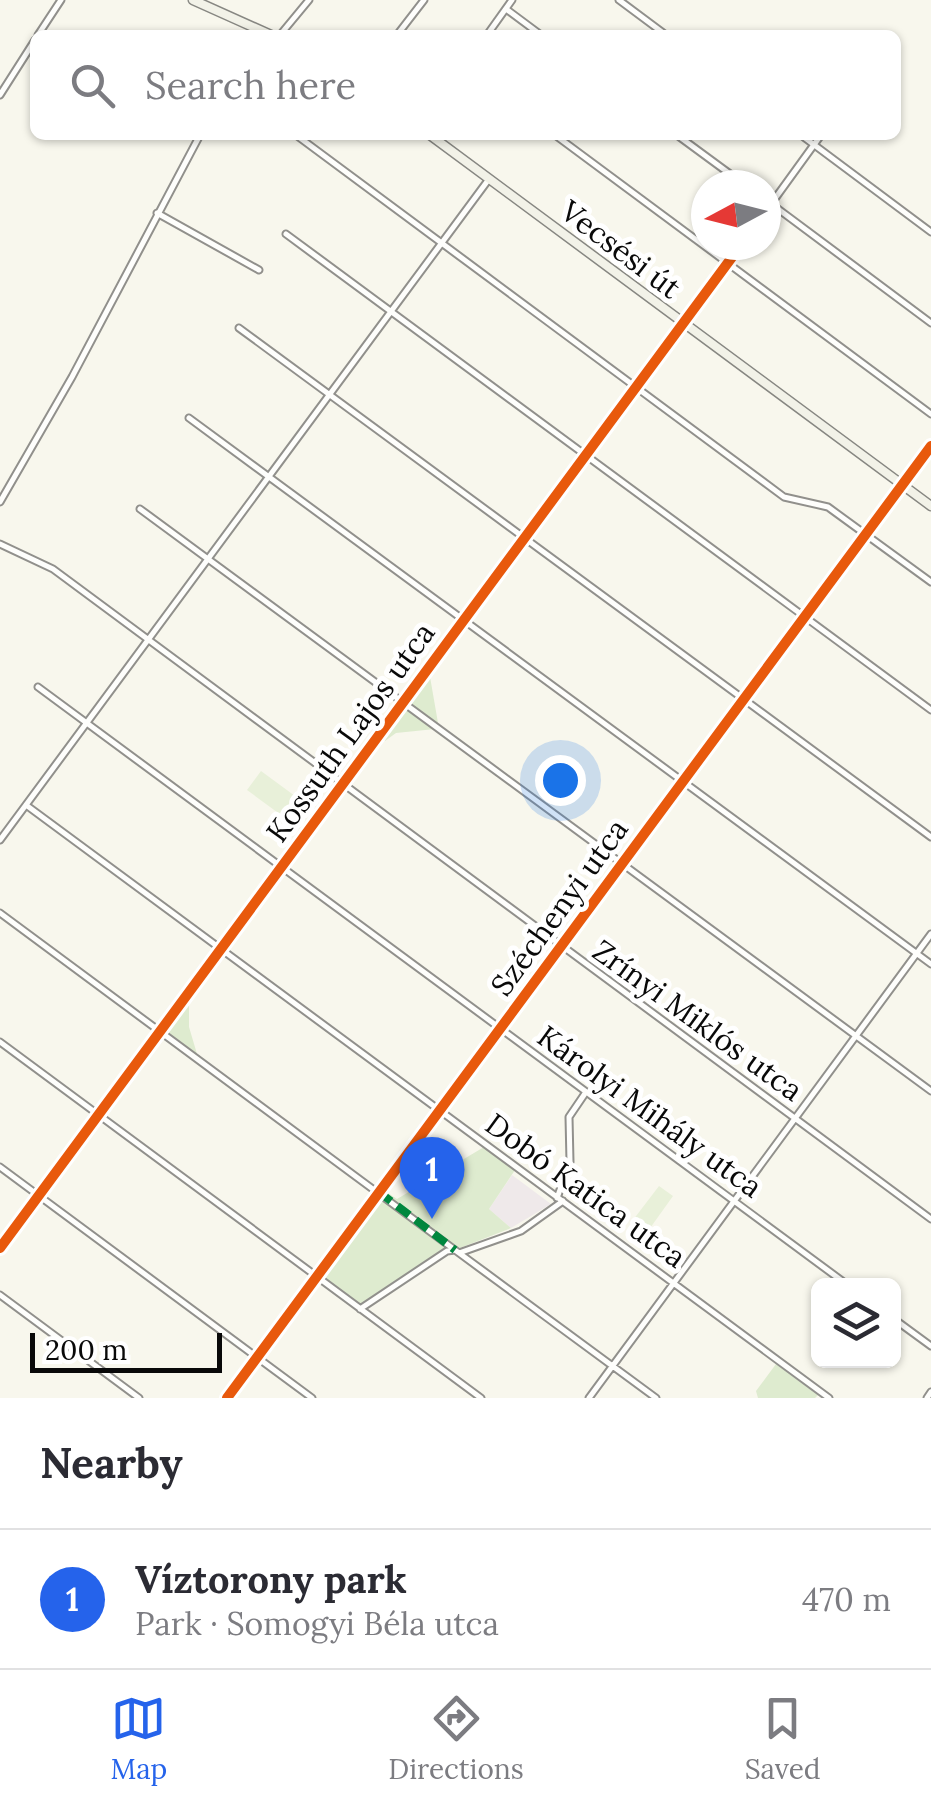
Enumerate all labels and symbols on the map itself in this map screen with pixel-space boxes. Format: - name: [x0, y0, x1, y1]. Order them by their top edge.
- north arrow: [691, 170, 781, 260]
- street label: Vecsési út: [553, 191, 689, 307]
- street label: Kossuth Lajos utca: [258, 615, 443, 850]
- your location: [535, 755, 586, 806]
- street label: Széchenyi utca: [482, 811, 637, 1004]
- street label: Zrínyi Miklós utca: [585, 931, 810, 1110]
- street label: Károlyi Mihály utca: [530, 1017, 770, 1206]
- street label: Dobó Katica utca: [478, 1104, 694, 1276]
- pin: 1: [400, 1136, 464, 1219]
- scale bar: [30, 1328, 222, 1372]

